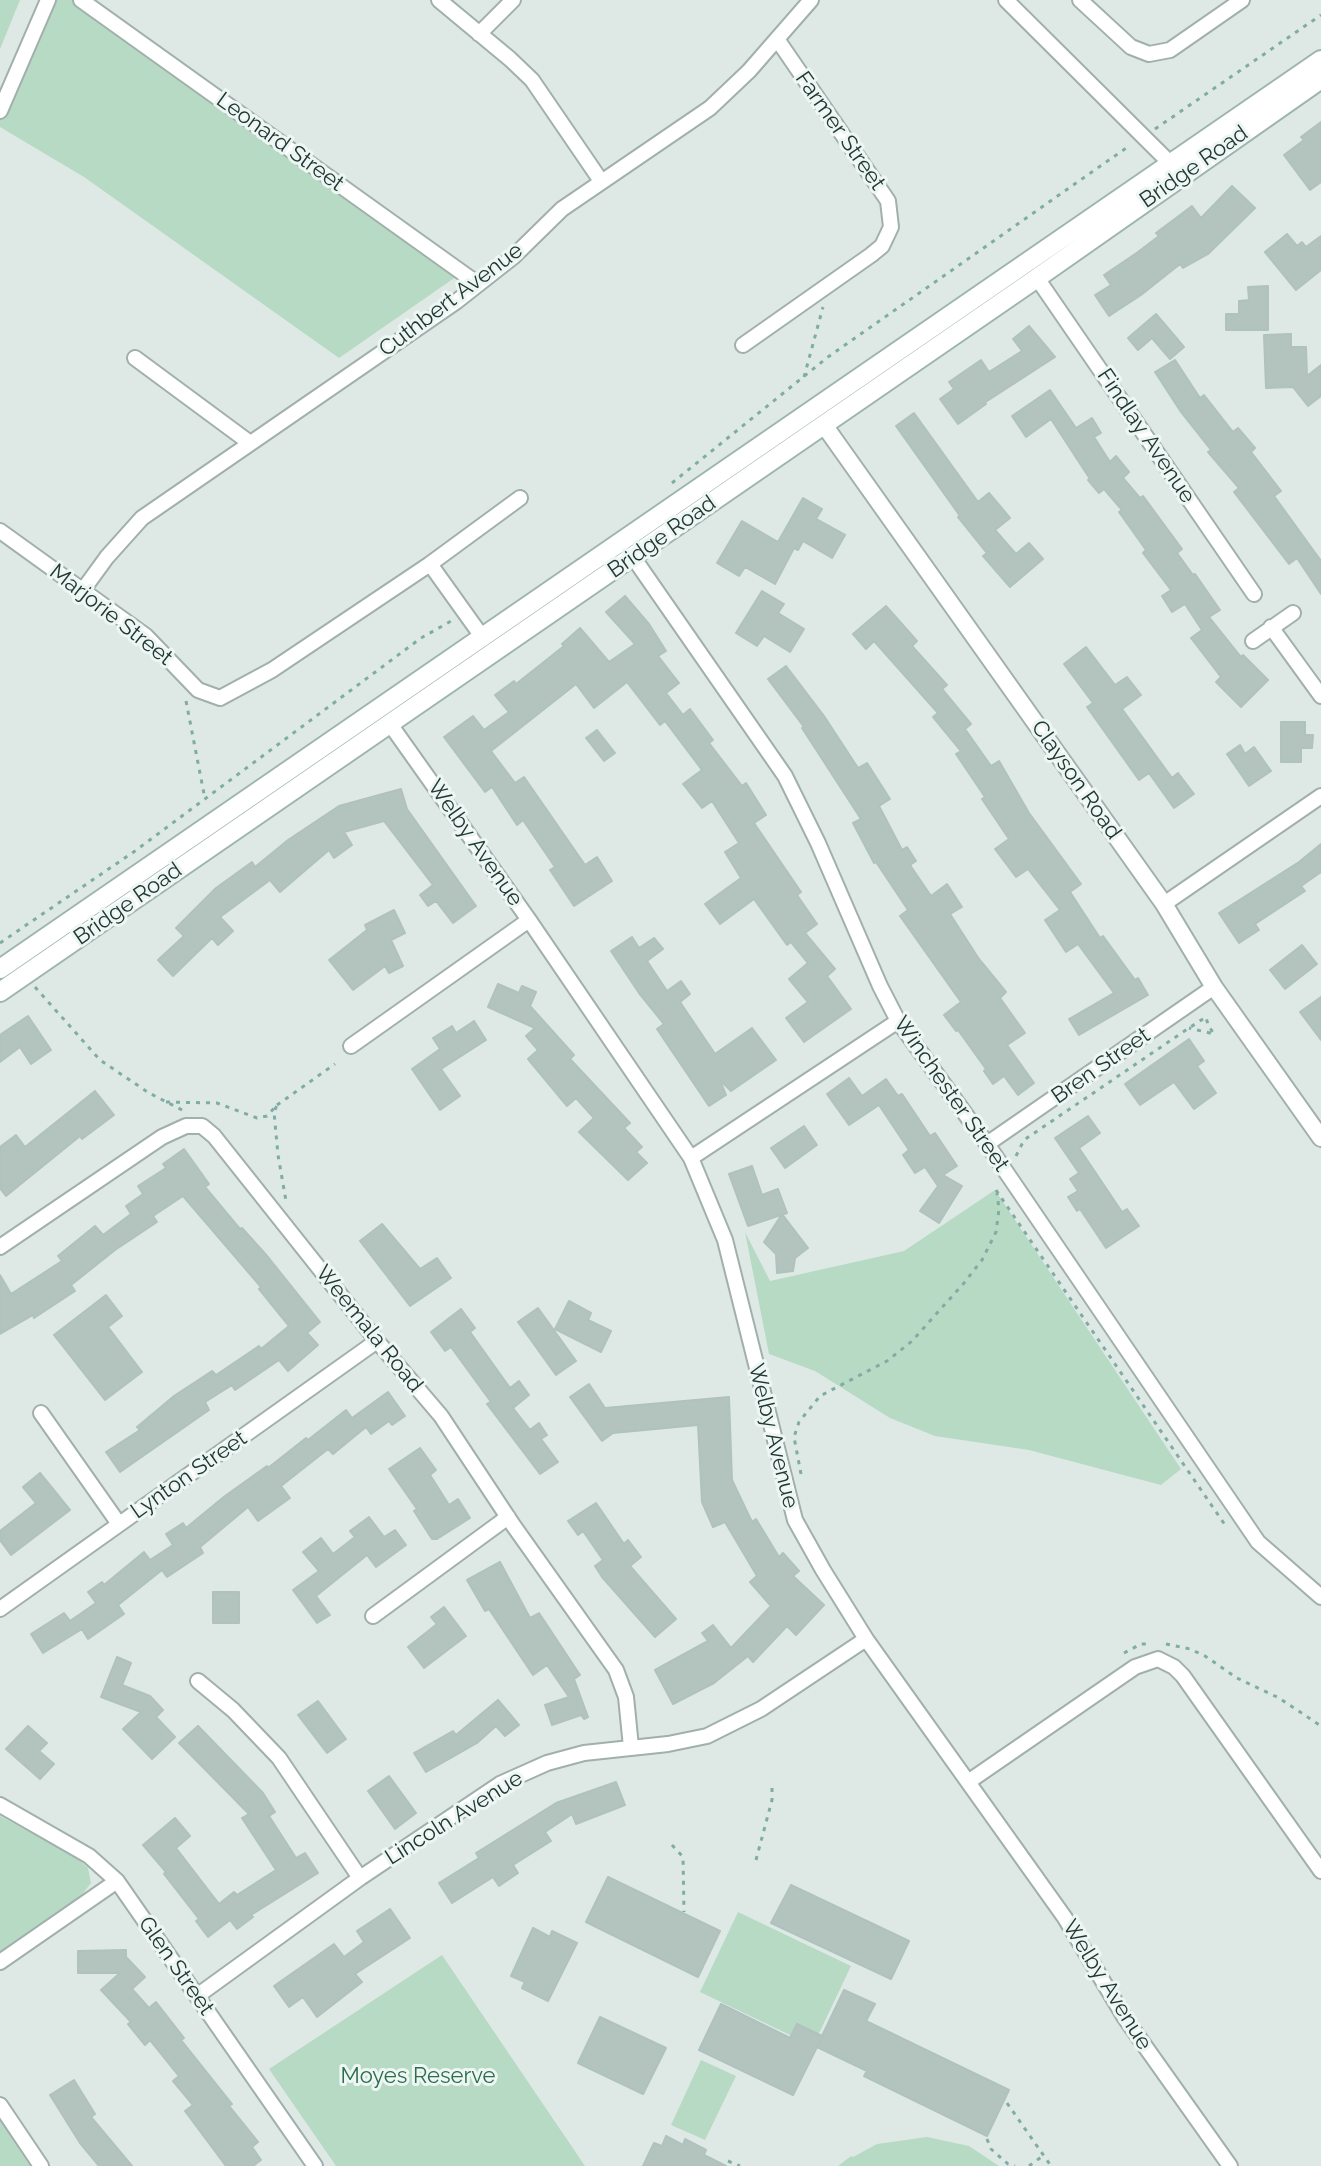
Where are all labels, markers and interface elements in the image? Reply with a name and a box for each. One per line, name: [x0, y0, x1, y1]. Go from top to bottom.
street label: Farmer Street: [789, 67, 891, 195]
street label: Leonard Street: [211, 87, 349, 197]
street label: Bridge Road: [1135, 120, 1253, 214]
street label: Cuthbert Avenue: [374, 237, 528, 363]
street label: Findlay Avenue: [1091, 364, 1201, 508]
street label: Bridge Road: [603, 490, 721, 584]
street label: Marjorie Street: [44, 559, 178, 671]
street label: Clayson Road: [1025, 715, 1127, 845]
street label: Welby Avenue: [422, 775, 528, 911]
street label: Bridge Road: [69, 857, 187, 951]
street label: Winchester Street: [888, 1011, 1014, 1177]
street label: Bren Street: [1047, 1022, 1155, 1110]
street label: Weemala Road: [310, 1260, 428, 1398]
street label: Welby Avenue: [742, 1361, 804, 1511]
street label: Lynton Street: [126, 1425, 252, 1525]
street label: Lincoln Avenue: [380, 1765, 528, 1871]
street label: Glen Street: [132, 1912, 220, 2020]
street label: Welby Avenue: [1056, 1915, 1158, 2055]
park label: Moyes Reserve: [341, 2063, 495, 2089]

